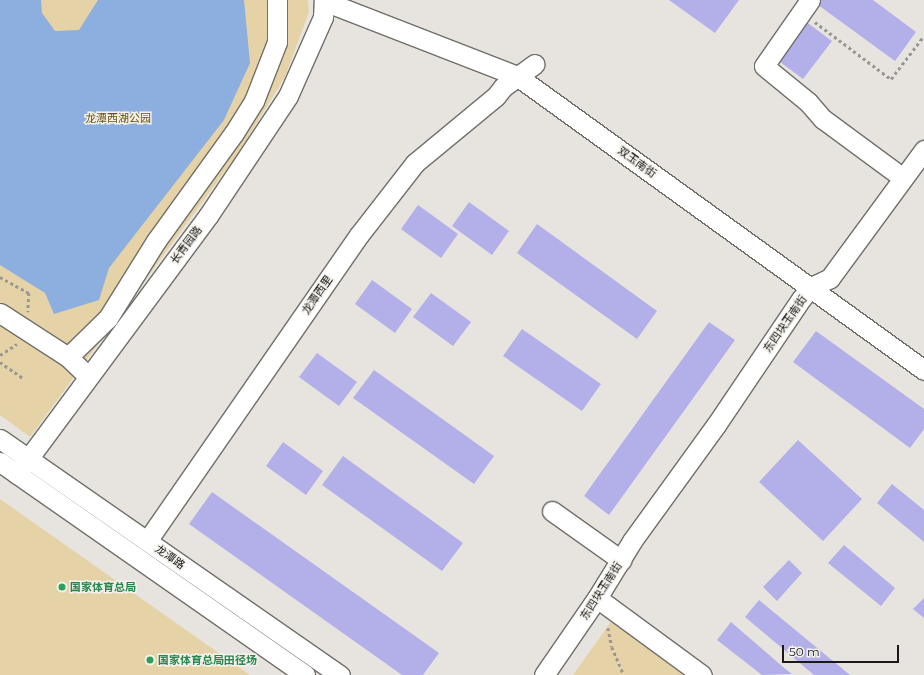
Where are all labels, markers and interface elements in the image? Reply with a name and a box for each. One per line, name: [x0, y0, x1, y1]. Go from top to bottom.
park label: 龙潭西湖公园: [85, 111, 151, 125]
street label: 双玉南街: [615, 144, 659, 180]
street label: 长青园路: [167, 223, 205, 267]
street label: 龙潭西里: [299, 273, 335, 317]
street label: 东四块玉南街: [761, 293, 809, 355]
street label: 龙潭路: [153, 542, 187, 572]
street label: 东四块玉南街: [577, 560, 625, 622]
place label: 国家体育总局: [70, 580, 136, 594]
marker: 国家体育总局: [57, 582, 67, 592]
scale bar: [784, 637, 901, 663]
text: 50 m: [789, 644, 820, 659]
place label: 国家体育总局田径场: [158, 653, 257, 667]
marker: 国家体育总局田径场: [145, 655, 155, 665]

